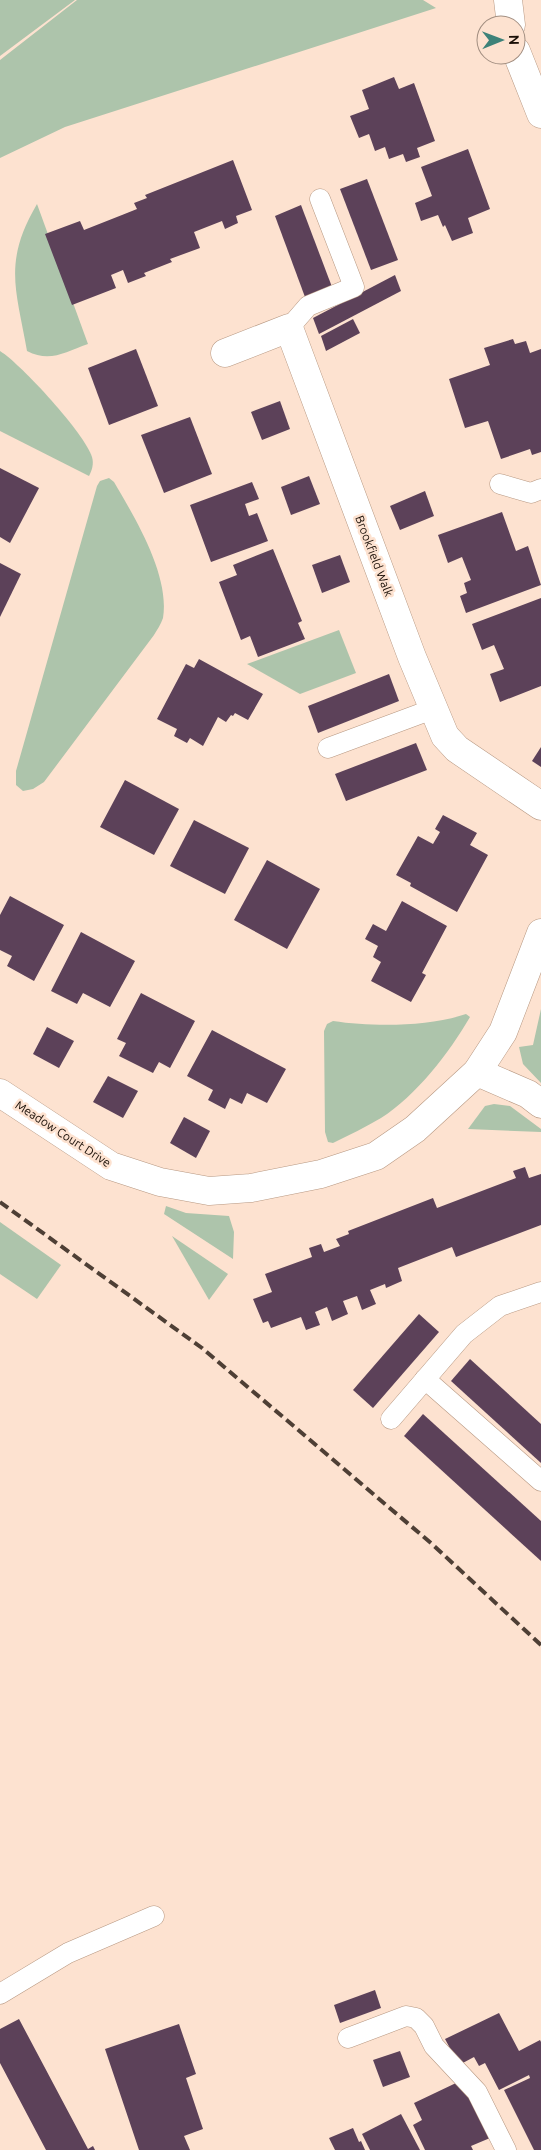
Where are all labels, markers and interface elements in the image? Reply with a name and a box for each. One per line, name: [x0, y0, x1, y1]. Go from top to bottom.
north arrow: [476, 15, 526, 65]
text: N: [506, 34, 522, 45]
street label: Brookfield Walk: [353, 514, 396, 598]
street label: Meadow Court Drive: [13, 1098, 113, 1169]

